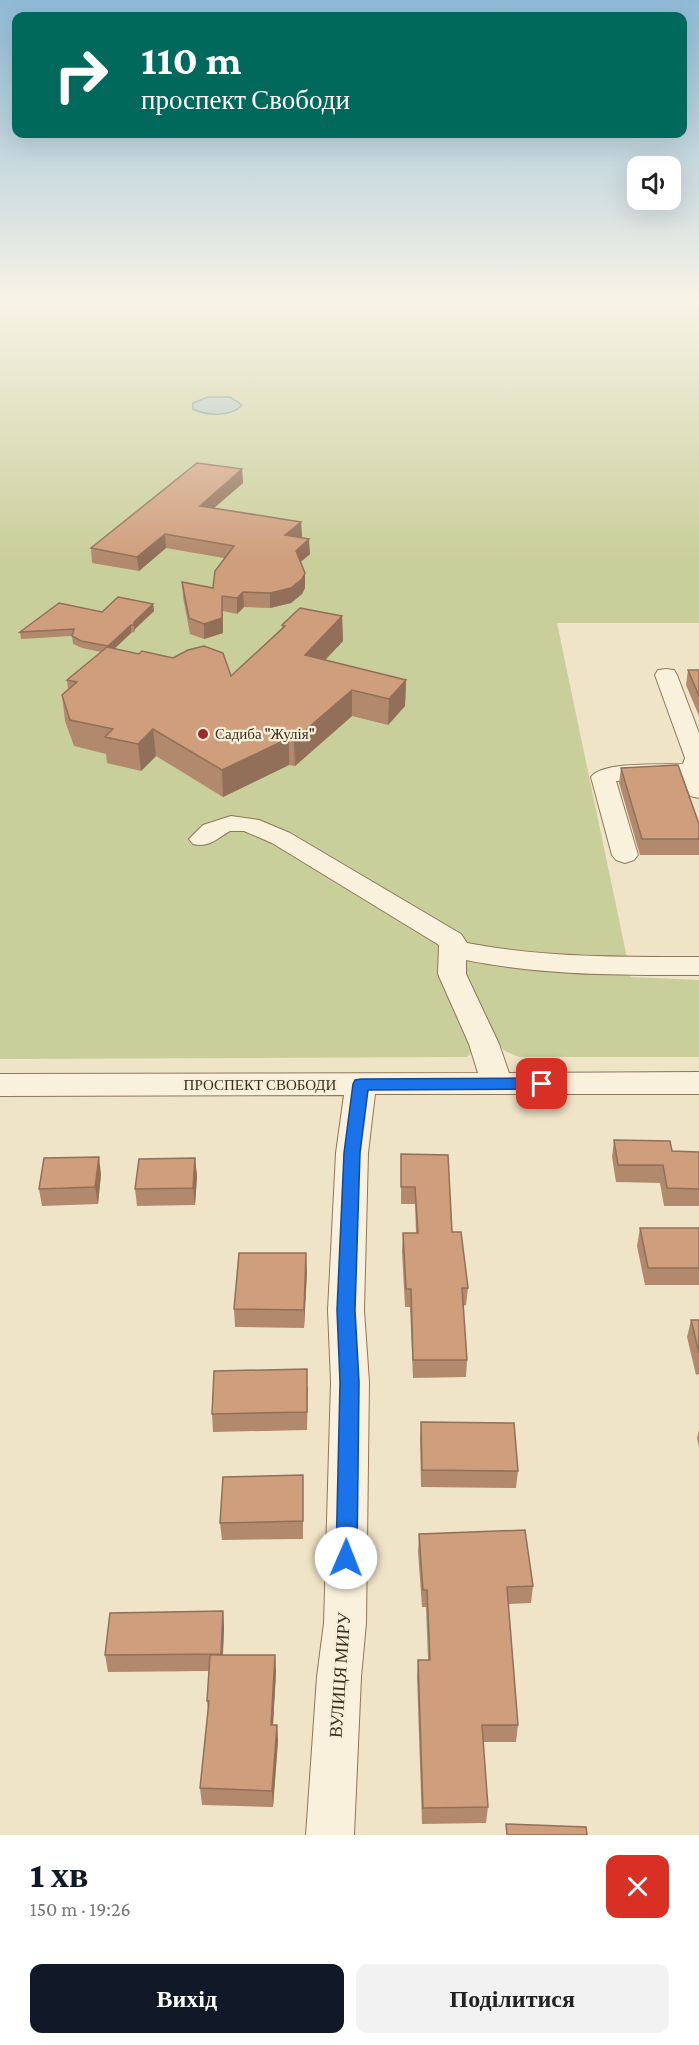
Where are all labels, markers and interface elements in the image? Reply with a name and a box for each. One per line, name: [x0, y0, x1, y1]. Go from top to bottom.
icon: right: [42, 36, 120, 114]
text: 110 m: [141, 36, 242, 83]
text: проспект Свободи: [141, 85, 350, 115]
map controls: [627, 156, 681, 210]
button: sound: [627, 156, 681, 210]
place label: Садиба "Жулія": [215, 726, 315, 742]
marker: Садиба "Жулія": [196, 727, 210, 741]
pin: [516, 1058, 567, 1109]
icon: arrive: [525, 1067, 558, 1100]
street label: ПРОСПЕКТ СВОБОДИ: [184, 1077, 337, 1093]
position arrow: [314, 1526, 378, 1590]
street label: ВУЛИЦЯ МИРУ: [326, 1611, 354, 1739]
text: 1 хв: [30, 1855, 88, 1895]
button: close: [606, 1855, 669, 1918]
text: 150 m · 19:26: [30, 1898, 131, 1920]
button: Вихід: [30, 1964, 344, 2033]
button: Поділитися: [356, 1964, 669, 2033]

